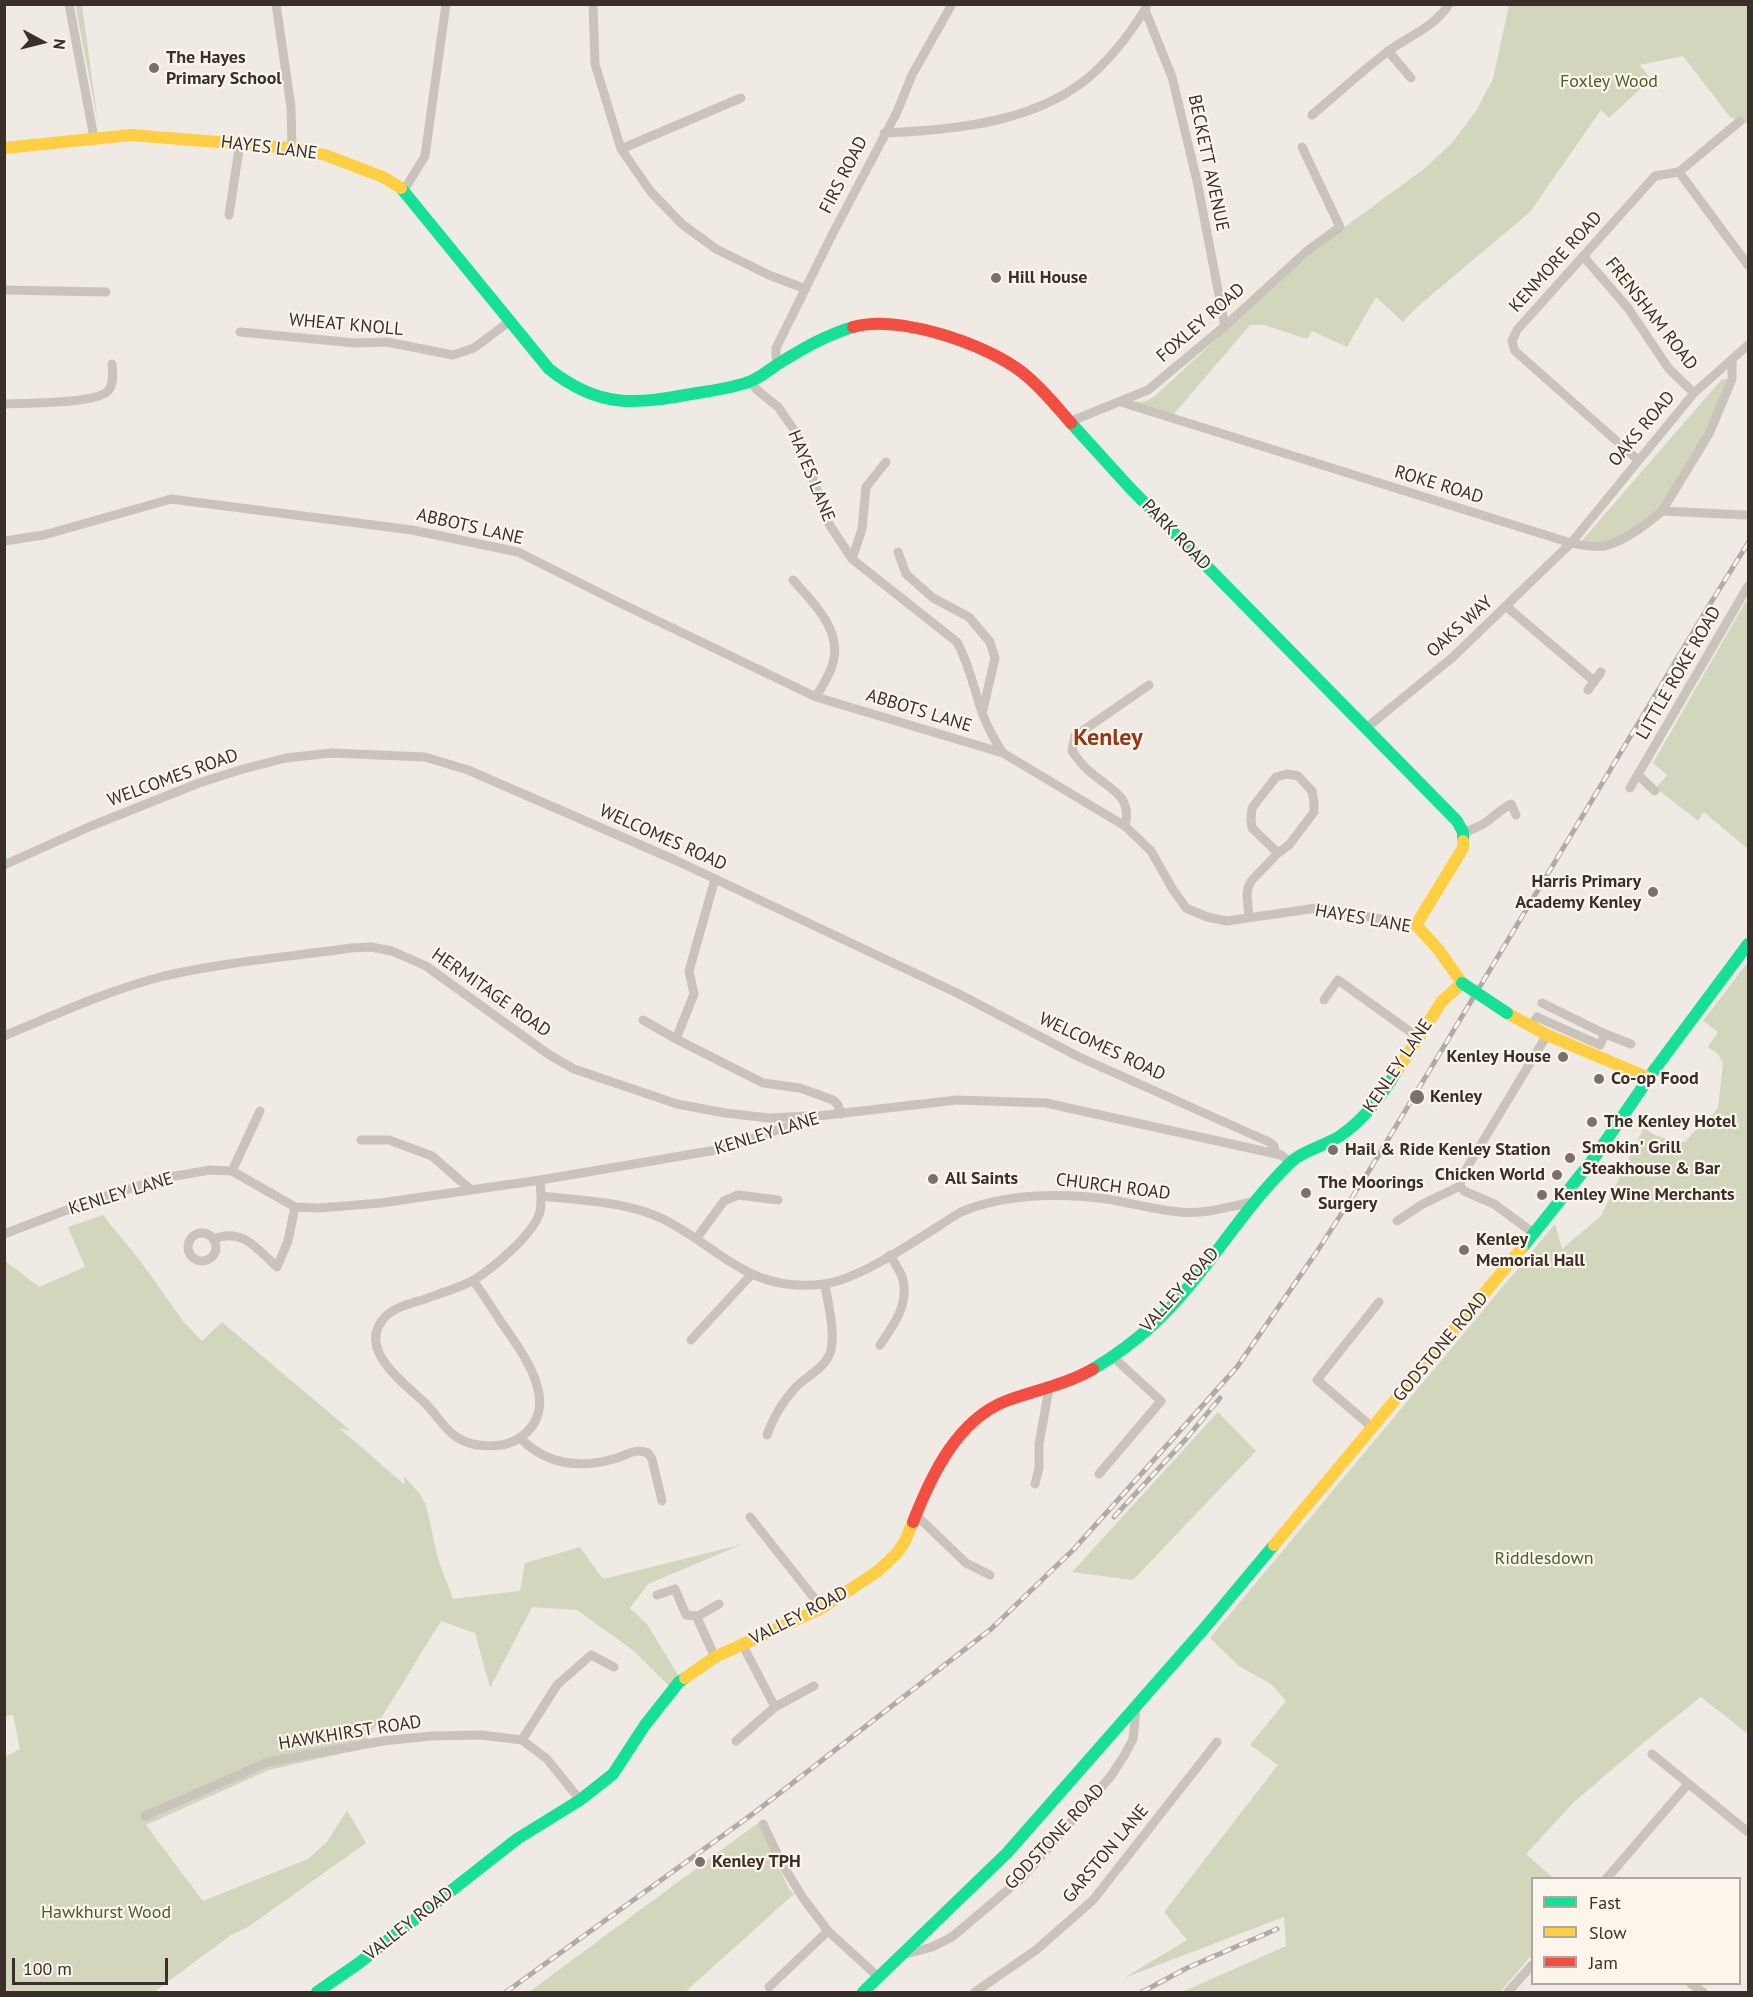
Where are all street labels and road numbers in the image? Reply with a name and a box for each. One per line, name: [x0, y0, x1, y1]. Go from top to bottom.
street label: BECKETT AVENUE: [1183, 93, 1233, 233]
street label: HAYES LANE: [219, 131, 319, 165]
street label: FIRS ROAD: [815, 133, 873, 217]
street label: KENMORE ROAD: [1505, 207, 1607, 317]
street label: FRENSHAM ROAD: [1600, 253, 1702, 375]
street label: FOXLEY ROAD: [1153, 279, 1249, 367]
street label: WHEAT KNOLL: [288, 309, 404, 341]
street label: OAKS ROAD: [1604, 387, 1680, 471]
street label: HAYES LANE: [783, 427, 839, 525]
street label: ROKE ROAD: [1392, 461, 1486, 509]
street label: PARK ROAD: [1137, 495, 1215, 575]
street label: ABBOTS LANE: [414, 504, 526, 550]
street label: OAKS WAY: [1422, 592, 1498, 662]
street label: LITTLE ROKE ROAD: [1632, 602, 1726, 744]
street label: ABBOTS LANE: [864, 685, 974, 737]
street label: WELCOMES ROAD: [105, 744, 241, 812]
street label: WELCOMES ROAD: [596, 800, 730, 876]
street label: HAYES LANE: [1313, 900, 1413, 938]
street label: HERMITAGE ROAD: [427, 944, 555, 1042]
street label: WELCOMES ROAD: [1035, 1008, 1169, 1086]
street label: KENLEY LANE: [1359, 1015, 1437, 1117]
street label: KENLEY LANE: [712, 1108, 822, 1160]
street label: KENLEY LANE: [66, 1168, 176, 1220]
street label: CHURCH ROAD: [1054, 1169, 1172, 1205]
street label: VALLEY ROAD: [1136, 1243, 1224, 1337]
street label: GODSTONE ROAD: [1389, 1288, 1493, 1406]
street label: VALLEY ROAD: [746, 1582, 852, 1650]
street label: HAWKHIRST ROAD: [277, 1711, 423, 1755]
street label: GODSTONE ROAD: [1000, 1780, 1110, 1894]
street label: GARSTON LANE: [1059, 1800, 1153, 1908]
street label: VALLEY ROAD: [360, 1883, 458, 1965]

